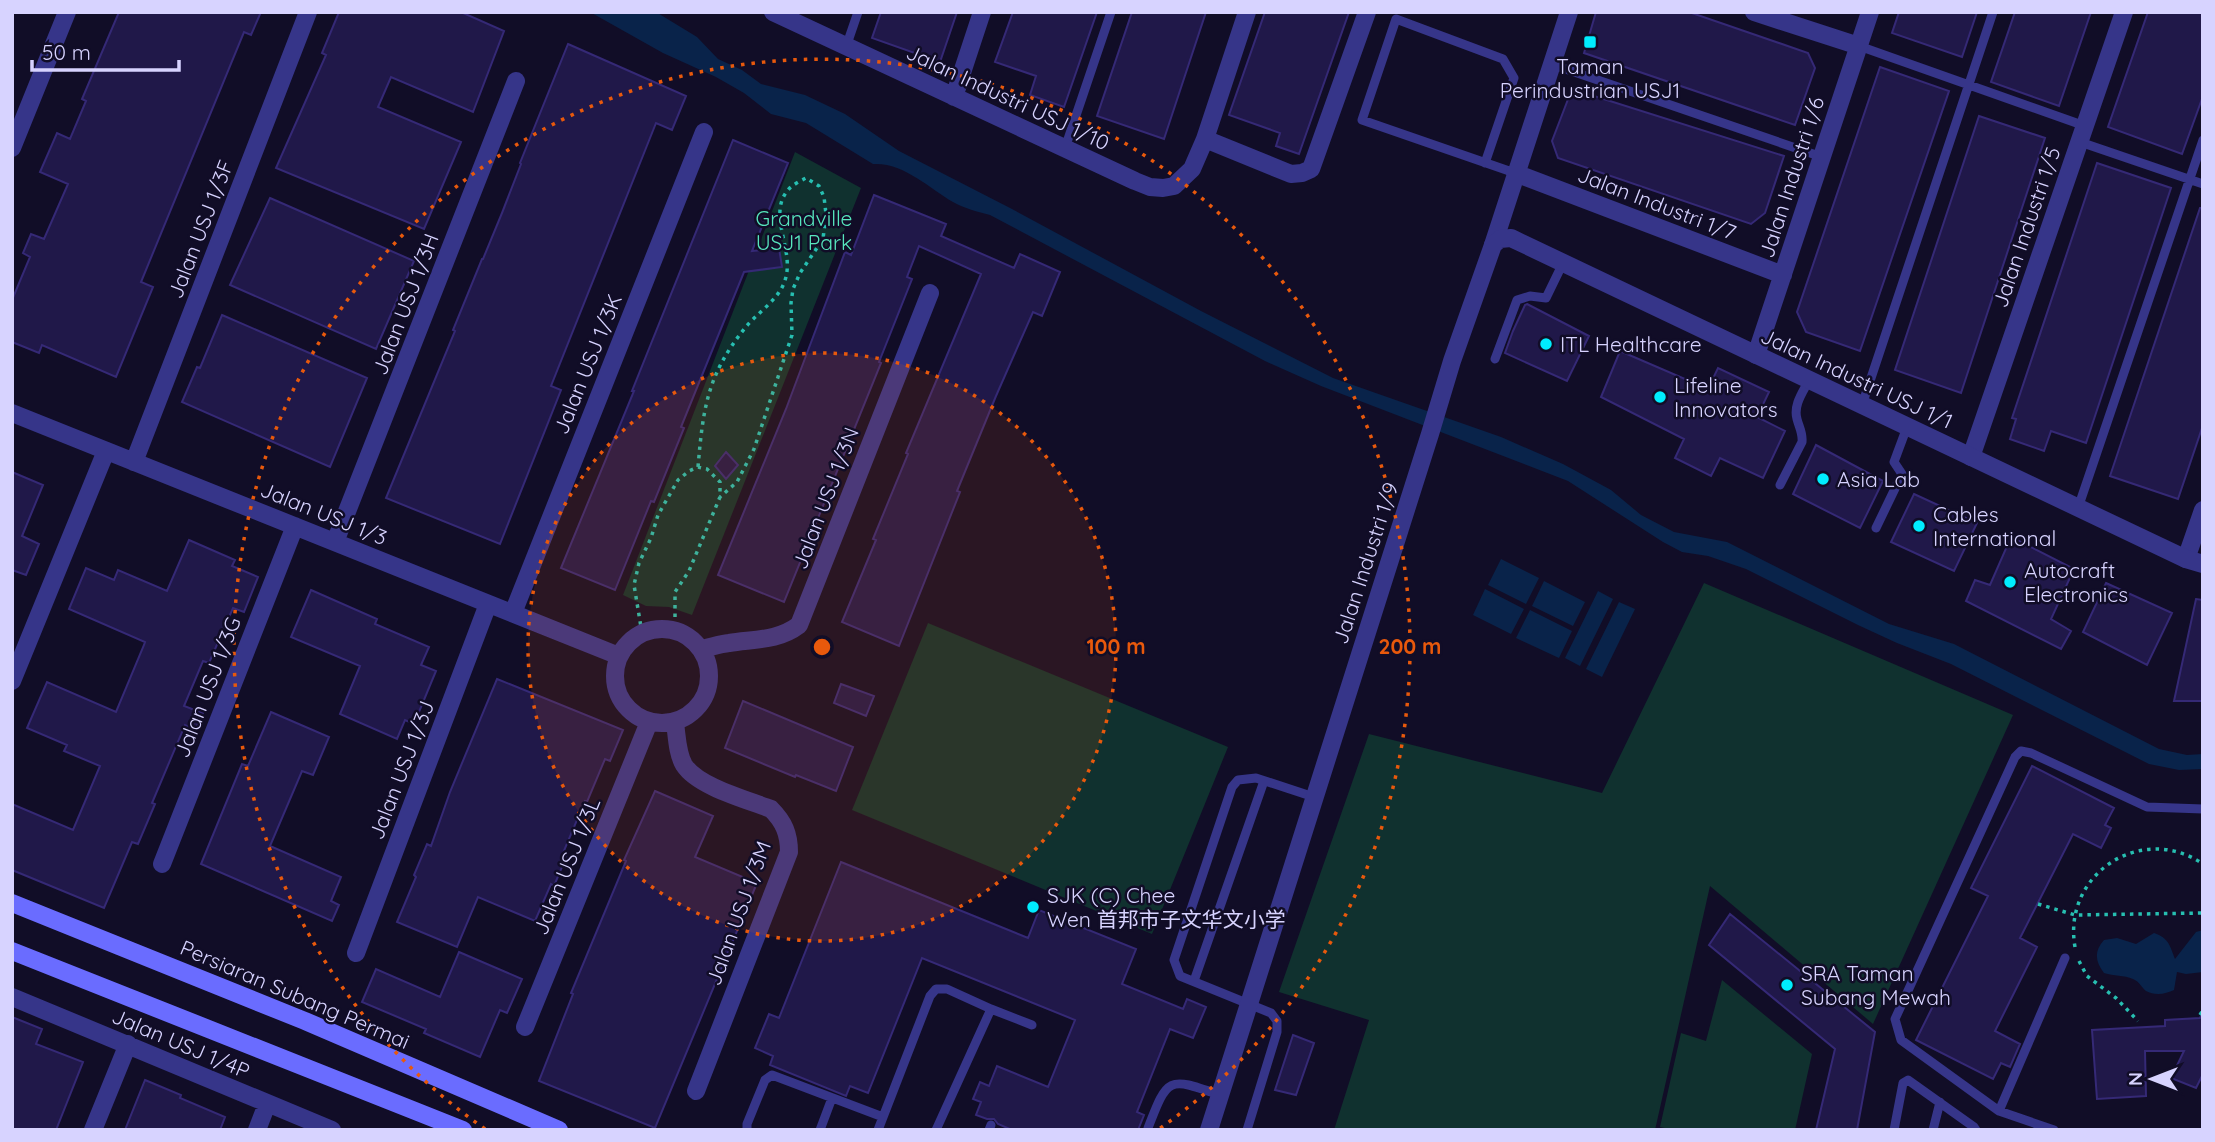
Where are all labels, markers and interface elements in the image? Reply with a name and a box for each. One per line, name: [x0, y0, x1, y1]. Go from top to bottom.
scale bar: [32, 28, 178, 72]
marker: Taman Perindustrian USJ1: [1582, 34, 1598, 50]
street label: Jalan Industri USJ 1/10: [902, 38, 1114, 156]
text: 50 m: [42, 39, 91, 65]
place label: Taman Perindustrian USJ1: [1500, 53, 1680, 103]
street label: Jalan Industri 1/6: [1753, 93, 1829, 261]
street label: Jalan Industri 1/5: [1986, 143, 2066, 311]
street label: Jalan USJ 1/3F: [162, 156, 238, 302]
street label: Jalan Industri 1/7: [1574, 161, 1740, 245]
park label: Grandville USJ1 Park: [756, 205, 852, 255]
street label: Jalan USJ 1/3H: [366, 230, 444, 378]
street label: Jalan USJ 1/3K: [547, 290, 627, 438]
street label: Jalan Industri USJ 1/1: [1757, 322, 1957, 434]
place label: ITL Healthcare: [1560, 331, 1702, 357]
marker: ITL Healthcare: [1538, 336, 1554, 352]
place label: Lifeline Innovators: [1674, 372, 1778, 422]
marker: Lifeline Innovators: [1652, 389, 1668, 405]
street label: Jalan USJ 1/3N: [786, 424, 864, 572]
place label: Asia Lab: [1837, 466, 1920, 492]
marker: Asia Lab: [1815, 471, 1831, 487]
street label: Jalan USJ 1/3: [257, 476, 391, 550]
street label: Jalan Industri 1/9: [1327, 479, 1403, 647]
place label: Cables International: [1933, 501, 2056, 551]
marker: Cables International: [1911, 518, 1927, 534]
place label: Autocraft Electronics: [2024, 557, 2128, 607]
marker: Autocraft Electronics: [2002, 574, 2018, 590]
street label: Jalan USJ 1/3G: [168, 613, 246, 761]
text: 100 m: [1086, 633, 1146, 659]
text: 200 m: [1379, 633, 1441, 659]
centre of rings: [810, 635, 834, 659]
street label: Jalan USJ 1/3J: [363, 697, 439, 843]
street label: Jalan USJ 1/3L: [527, 794, 605, 938]
street label: Jalan USJ 1/3M: [700, 837, 776, 989]
place label: SJK (C) Chee Wen 首邦市子文华文小学: [1047, 882, 1286, 932]
marker: SJK (C) Chee Wen 首邦市子文华文小学: [1025, 899, 1041, 915]
street label: Persiaran Subang Permai: [176, 934, 414, 1054]
place label: SRA Taman Subang Mewah: [1801, 960, 1951, 1010]
marker: SRA Taman Subang Mewah: [1779, 977, 1795, 993]
street label: Jalan USJ 1/4P: [108, 1002, 254, 1084]
north arrow: [2117, 1044, 2187, 1114]
text: N: [2123, 1072, 2147, 1086]

